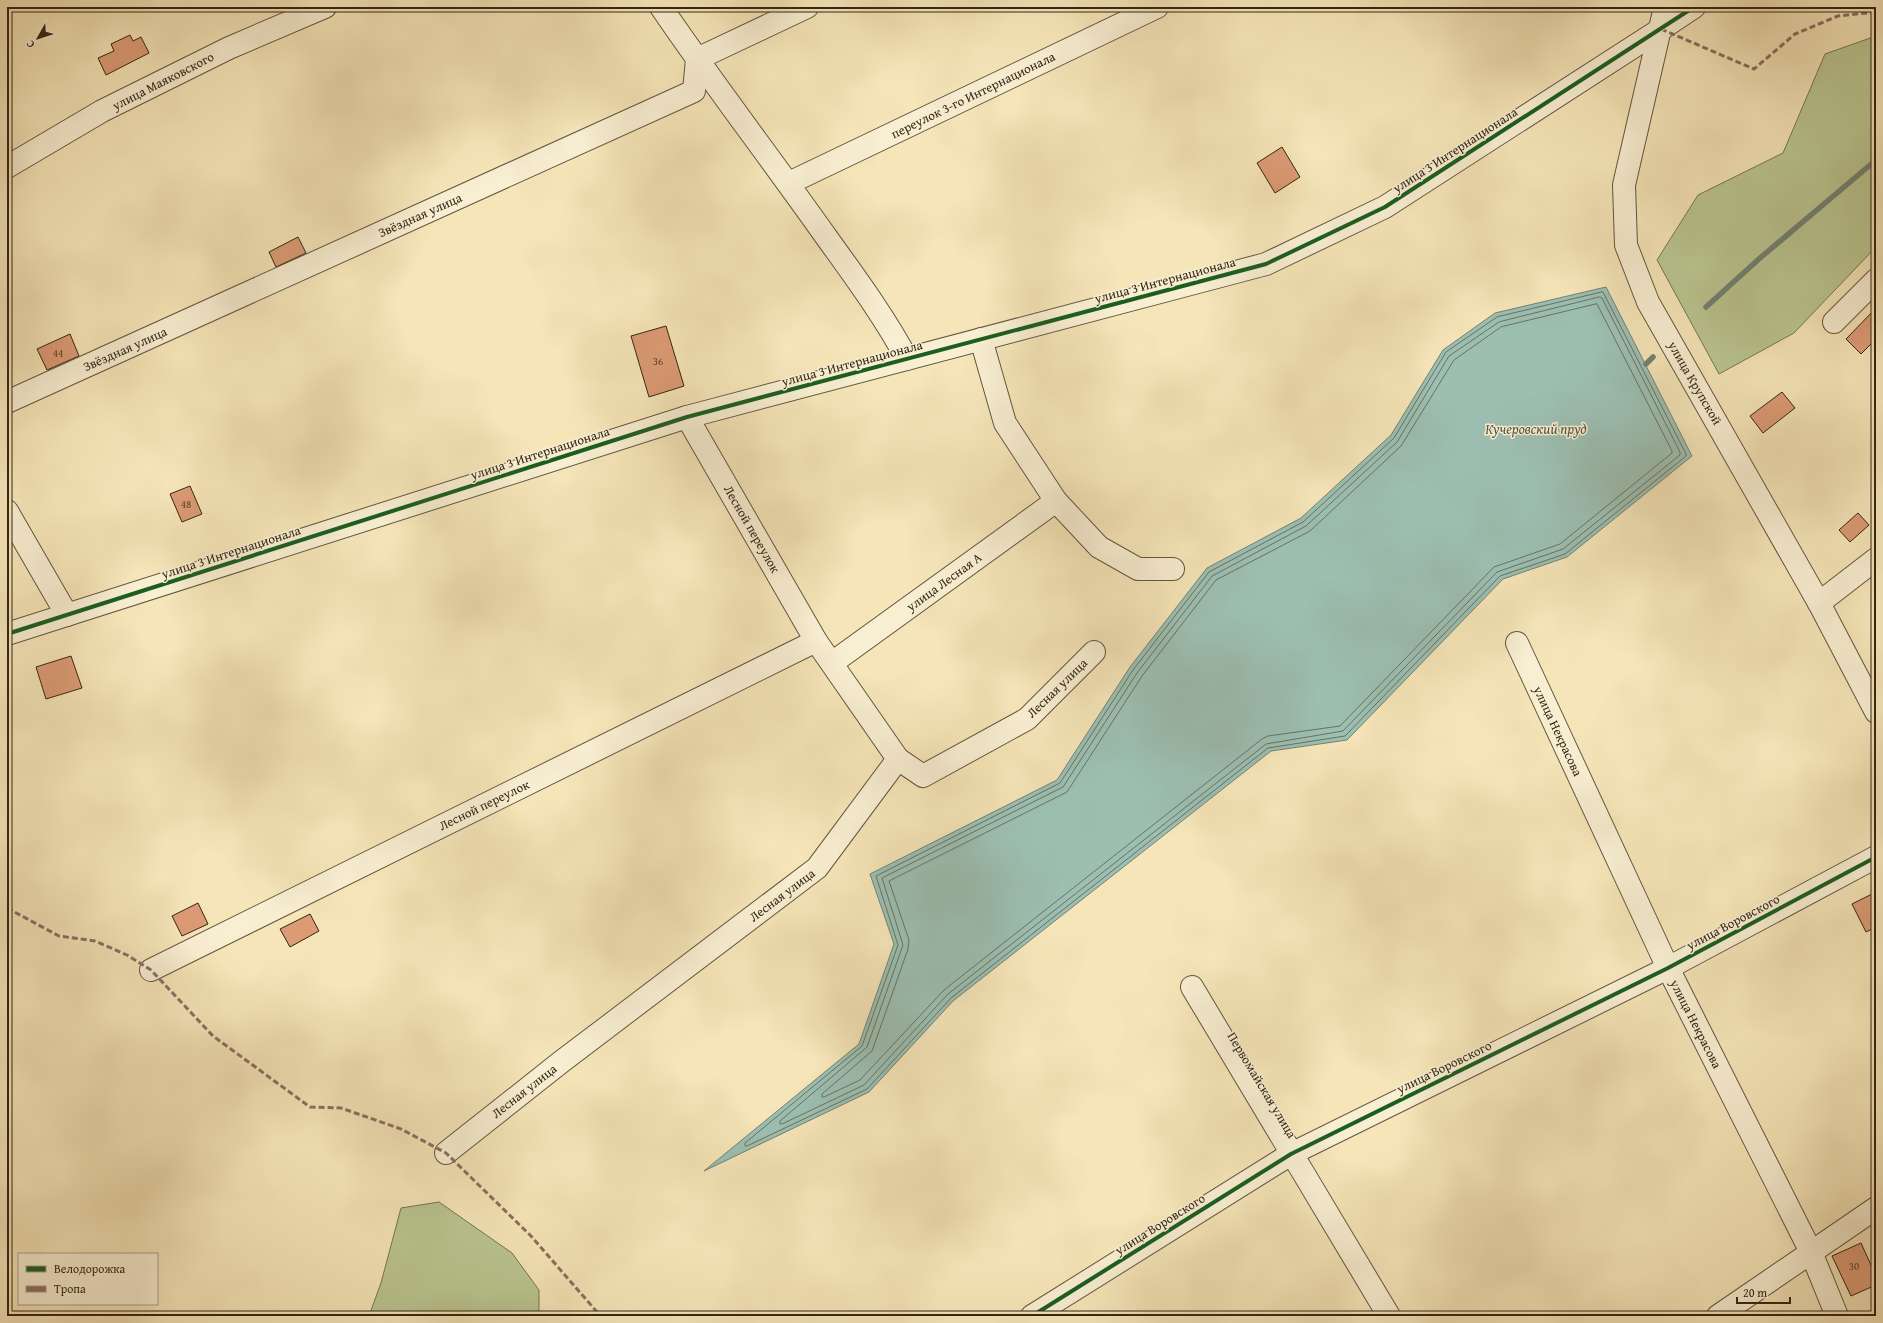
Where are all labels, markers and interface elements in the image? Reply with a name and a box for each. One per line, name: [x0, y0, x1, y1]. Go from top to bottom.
north arrow: [18, 18, 58, 58]
text: С: [22, 37, 38, 52]
street label: улица Маяковского: [108, 47, 218, 115]
street label: переулок 3-го Интернационала: [888, 47, 1059, 143]
street label: улица 3 Интернационала: [1388, 102, 1522, 198]
street label: Звёздная улица: [375, 188, 466, 242]
street label: улица 3 Интернационала: [1091, 252, 1238, 308]
street label: Звёздная улица: [80, 322, 171, 376]
street label: улица 3 Интернационала: [778, 335, 925, 391]
street label: улица Крупской: [1663, 337, 1727, 429]
house number: 44: [53, 345, 63, 361]
house number: 36: [653, 353, 663, 369]
water label: Кучеровский пруд: [1485, 419, 1587, 439]
street label: улица 3 Интернационала: [467, 421, 613, 485]
street label: Лесной переулок: [719, 482, 785, 577]
house number: 48: [181, 496, 191, 512]
street label: улица 3 Интернационала: [158, 520, 304, 584]
street label: улица Лесная А: [902, 548, 986, 616]
street label: Лесная улица: [1022, 653, 1092, 722]
street label: улица Некрасова: [1528, 682, 1588, 780]
street label: Лесной переулок: [435, 775, 533, 835]
street label: Лесная улица: [745, 863, 820, 926]
street label: улица Воровского: [1682, 889, 1783, 955]
street label: улица Некрасова: [1665, 975, 1727, 1073]
street label: Первомайская улица: [1223, 1028, 1302, 1142]
street label: улица Воровского: [1393, 1036, 1495, 1099]
street label: Лесная улица: [487, 1059, 561, 1123]
street label: улица Воровского: [1110, 1188, 1209, 1260]
legend: [18, 1253, 158, 1305]
house number: 30: [1849, 1258, 1859, 1274]
text: Велодорожка: [54, 1260, 125, 1277]
scale bar: [1737, 1279, 1790, 1305]
text: Тропа: [54, 1280, 86, 1297]
text: 20 m: [1743, 1284, 1767, 1301]

